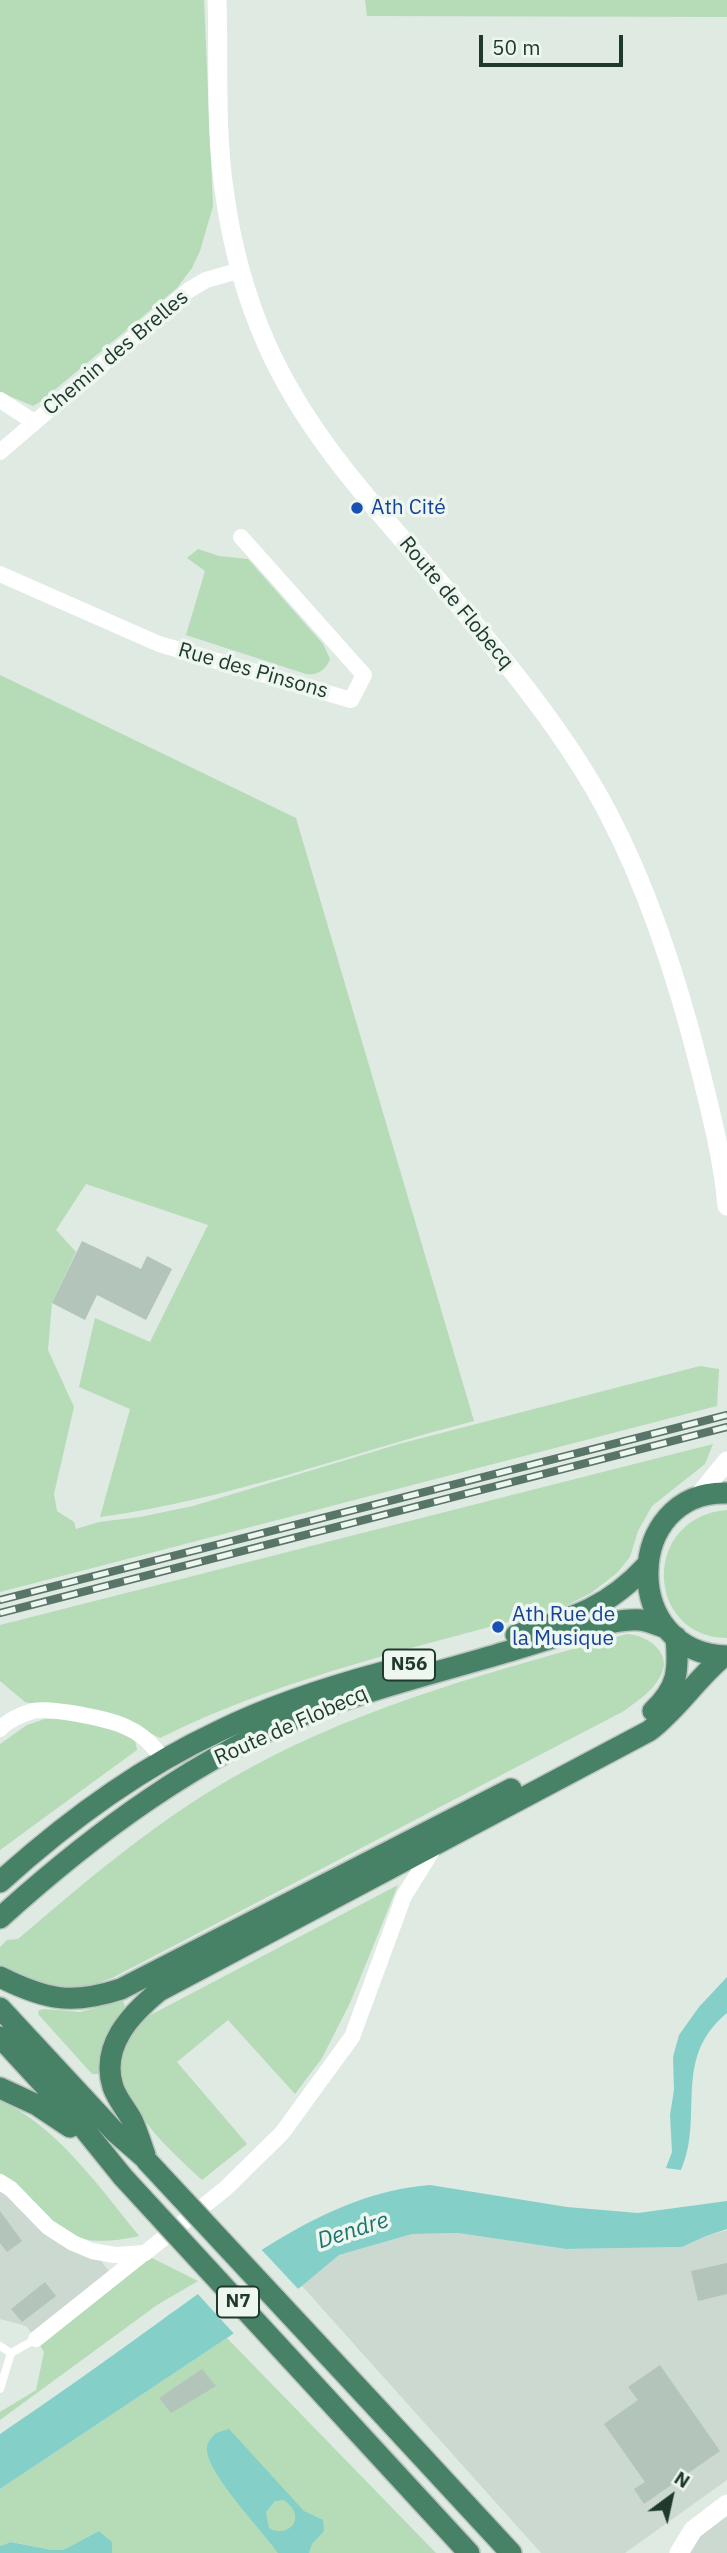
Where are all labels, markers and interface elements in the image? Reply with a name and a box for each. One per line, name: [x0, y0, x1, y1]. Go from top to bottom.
scale bar: [482, 21, 626, 65]
text: 50 m: [492, 33, 541, 61]
street label: Chemin des Brelles: [38, 285, 194, 421]
place label: Ath Cité: [371, 495, 446, 521]
marker: Ath Cité: [349, 500, 365, 516]
street label: Route de Flobecq: [393, 532, 519, 674]
street label: Rue des Pinsons: [175, 638, 331, 704]
place label: Ath Rue de la Musique: [512, 1602, 615, 1652]
marker: Ath Rue de la Musique: [490, 1619, 506, 1635]
road number: N56: [383, 1650, 435, 1680]
street label: Route de Flobecq: [211, 1681, 371, 1771]
water label: Dendre: [314, 2207, 392, 2255]
road number: N7: [217, 2286, 259, 2318]
north arrow: [636, 2462, 706, 2532]
text: N: [670, 2466, 695, 2493]

